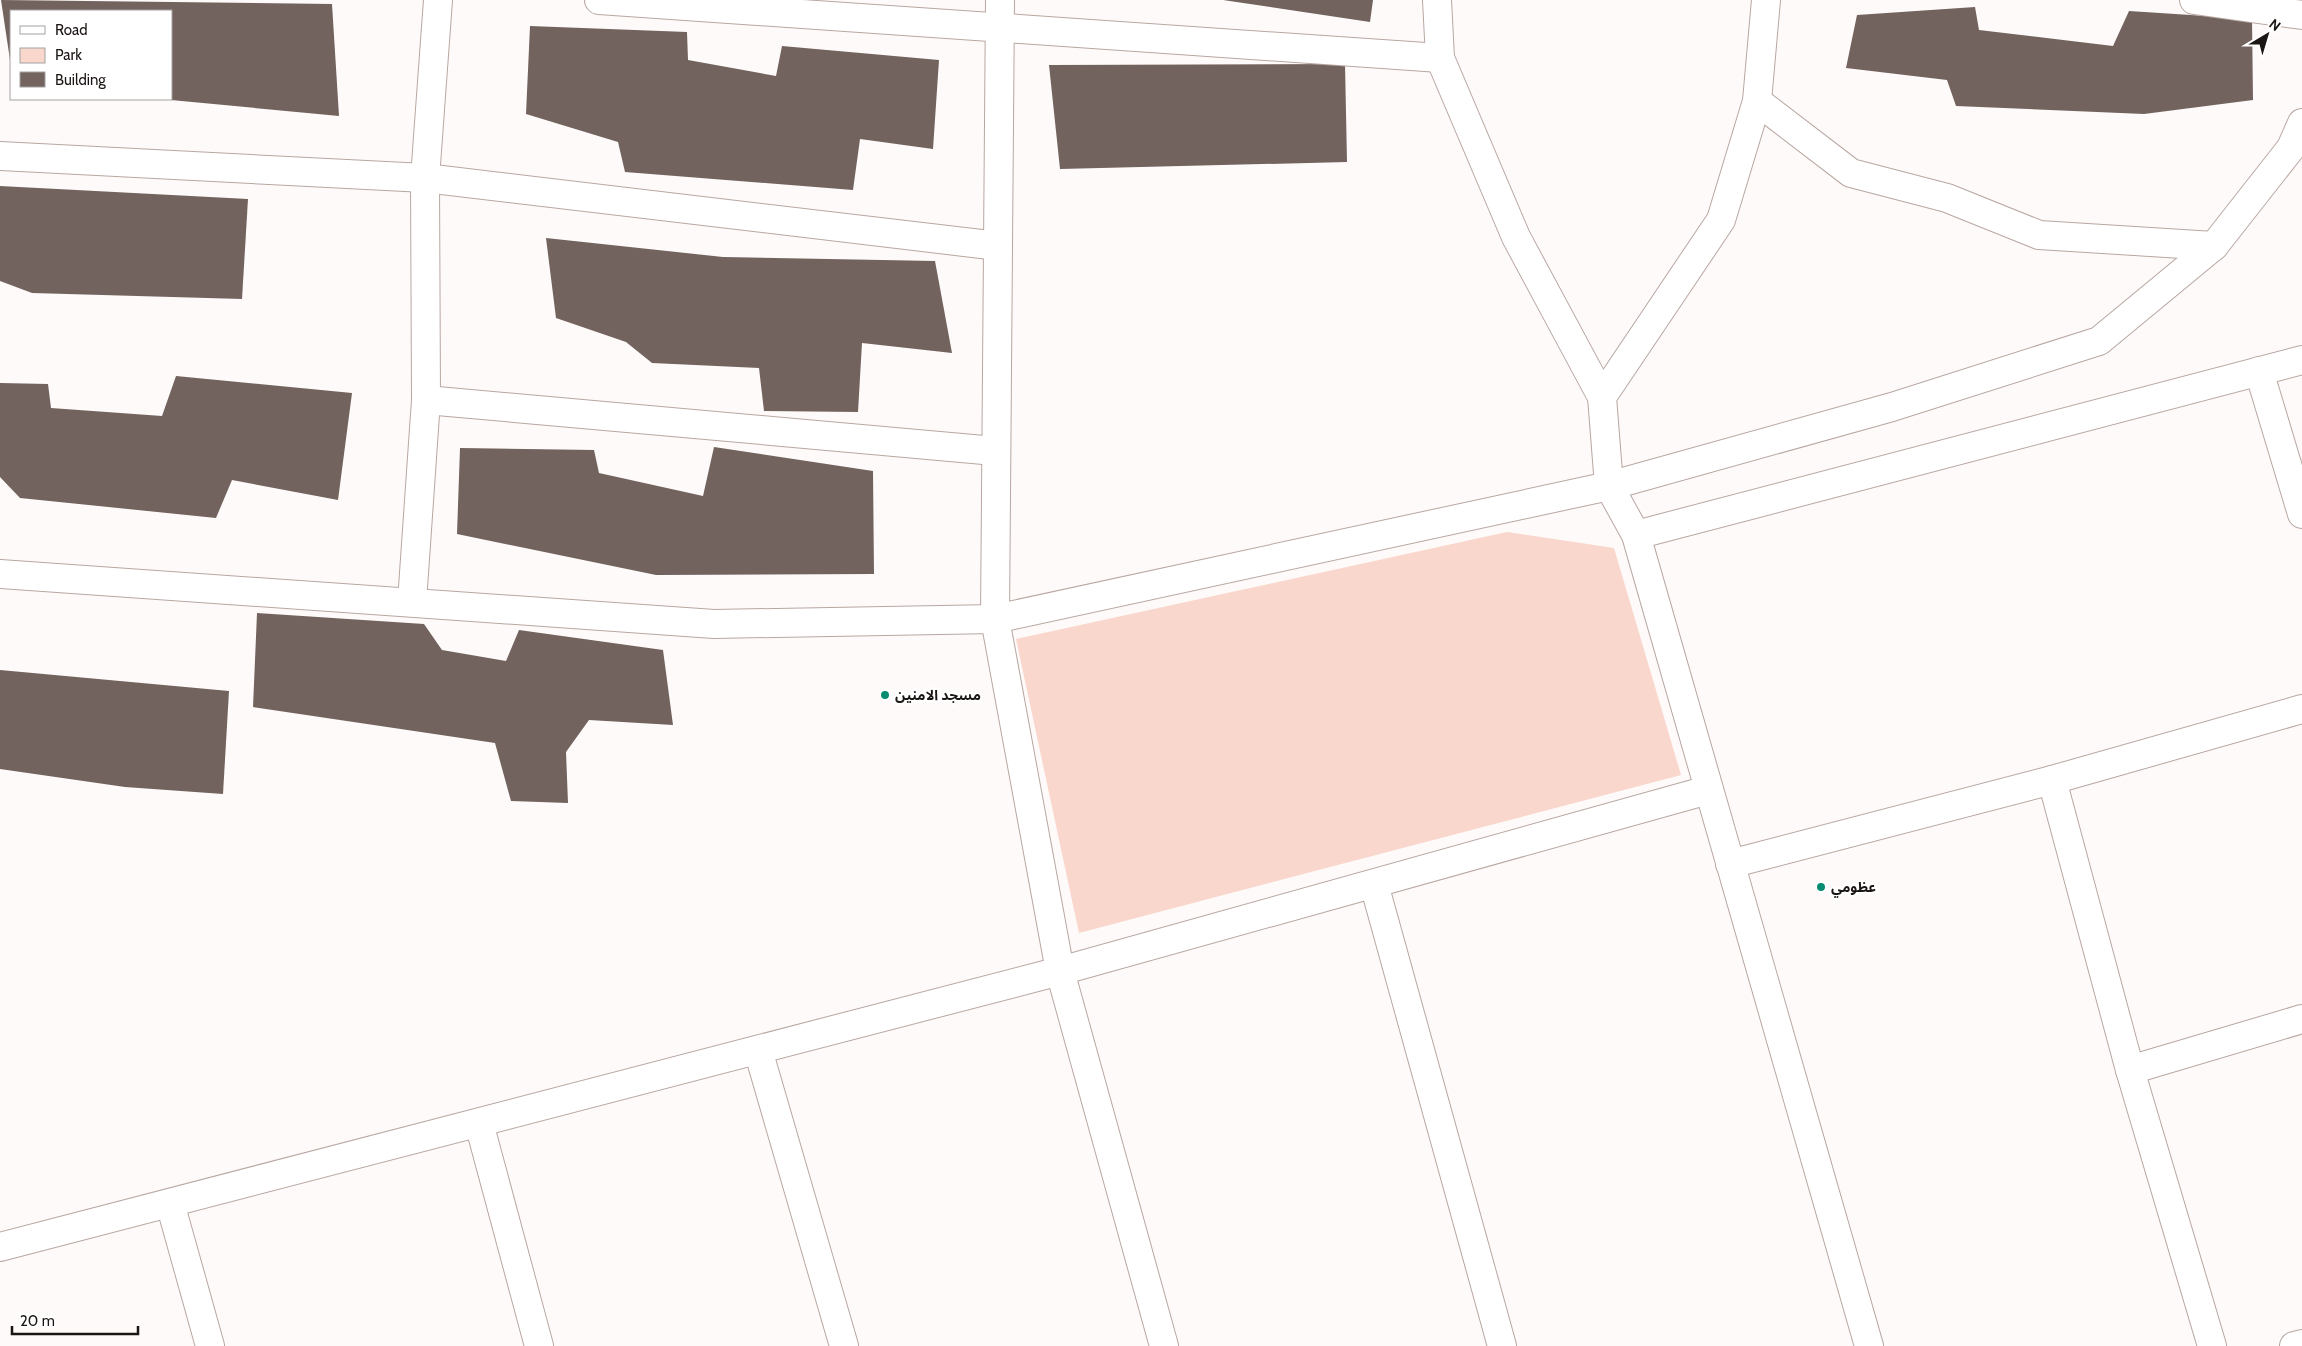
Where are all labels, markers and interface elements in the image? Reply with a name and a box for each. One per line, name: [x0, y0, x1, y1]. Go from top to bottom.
legend: [10, 10, 172, 100]
north arrow: [2242, 10, 2292, 60]
text: N: [2266, 15, 2284, 35]
text: Road: [55, 21, 88, 39]
text: Park: [55, 46, 82, 64]
text: Building: [55, 71, 106, 89]
place label: مسجد الامنين: [895, 686, 981, 704]
marker: مسجد الامنين: [879, 689, 891, 701]
place label: عظومي: [1831, 878, 1876, 898]
marker: عظومي: [1815, 881, 1827, 893]
scale bar: [12, 1304, 139, 1336]
text: 20 m: [20, 1312, 55, 1330]

